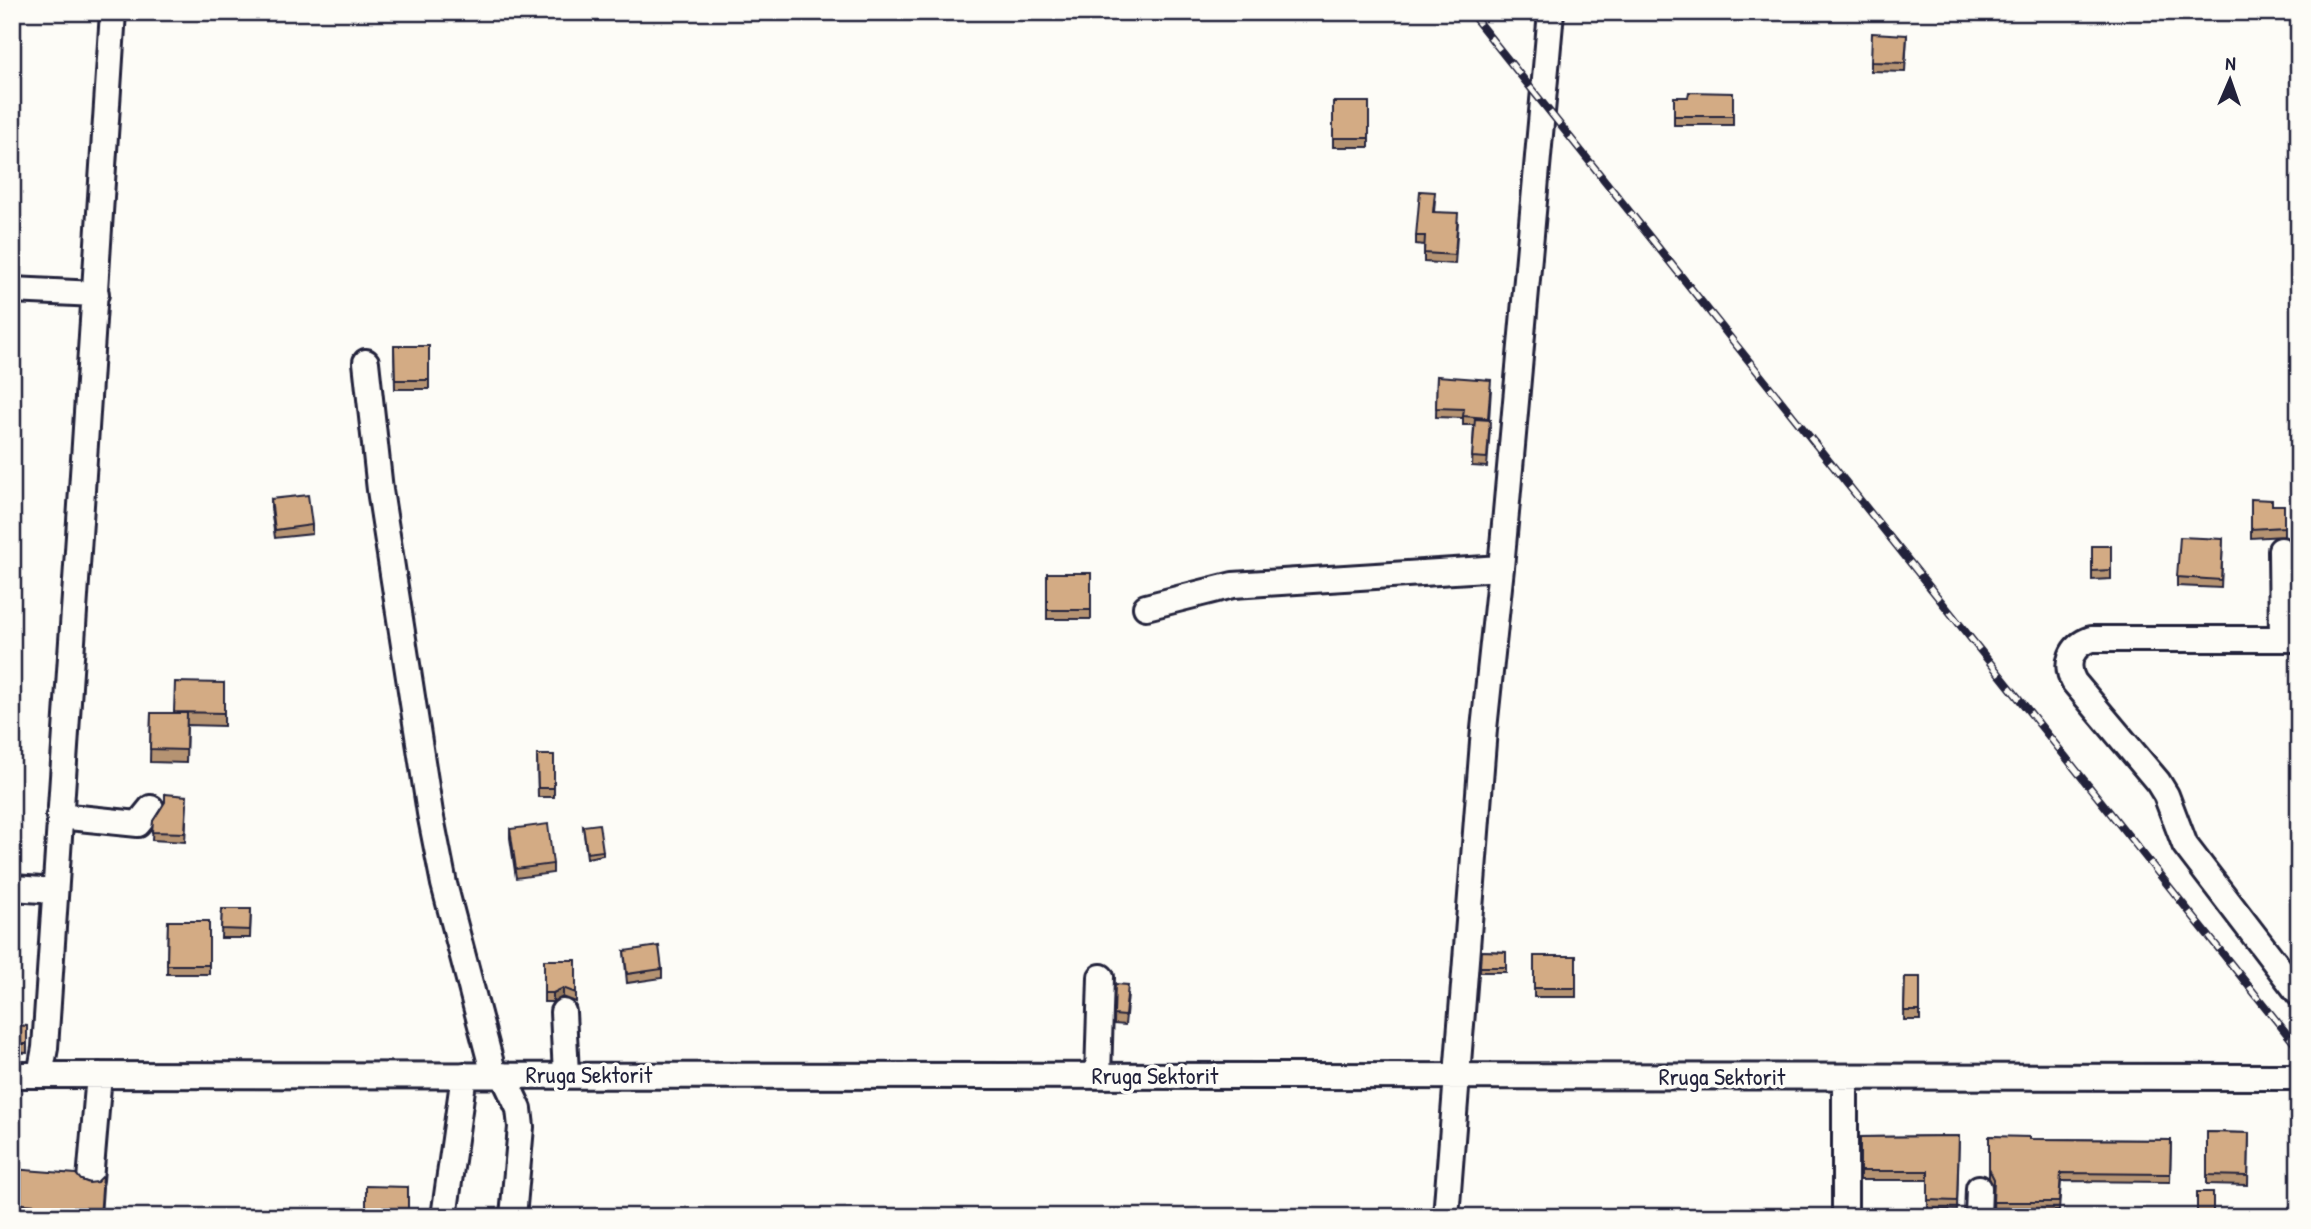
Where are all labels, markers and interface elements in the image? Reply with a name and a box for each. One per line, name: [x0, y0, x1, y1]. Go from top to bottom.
north arrow: [2196, 46, 2266, 116]
text: N: [2225, 50, 2236, 76]
street label: Rruga Sektorit: [526, 1058, 653, 1090]
street label: Rruga Sektorit: [1092, 1059, 1219, 1091]
street label: Rruga Sektorit: [1659, 1060, 1786, 1092]

